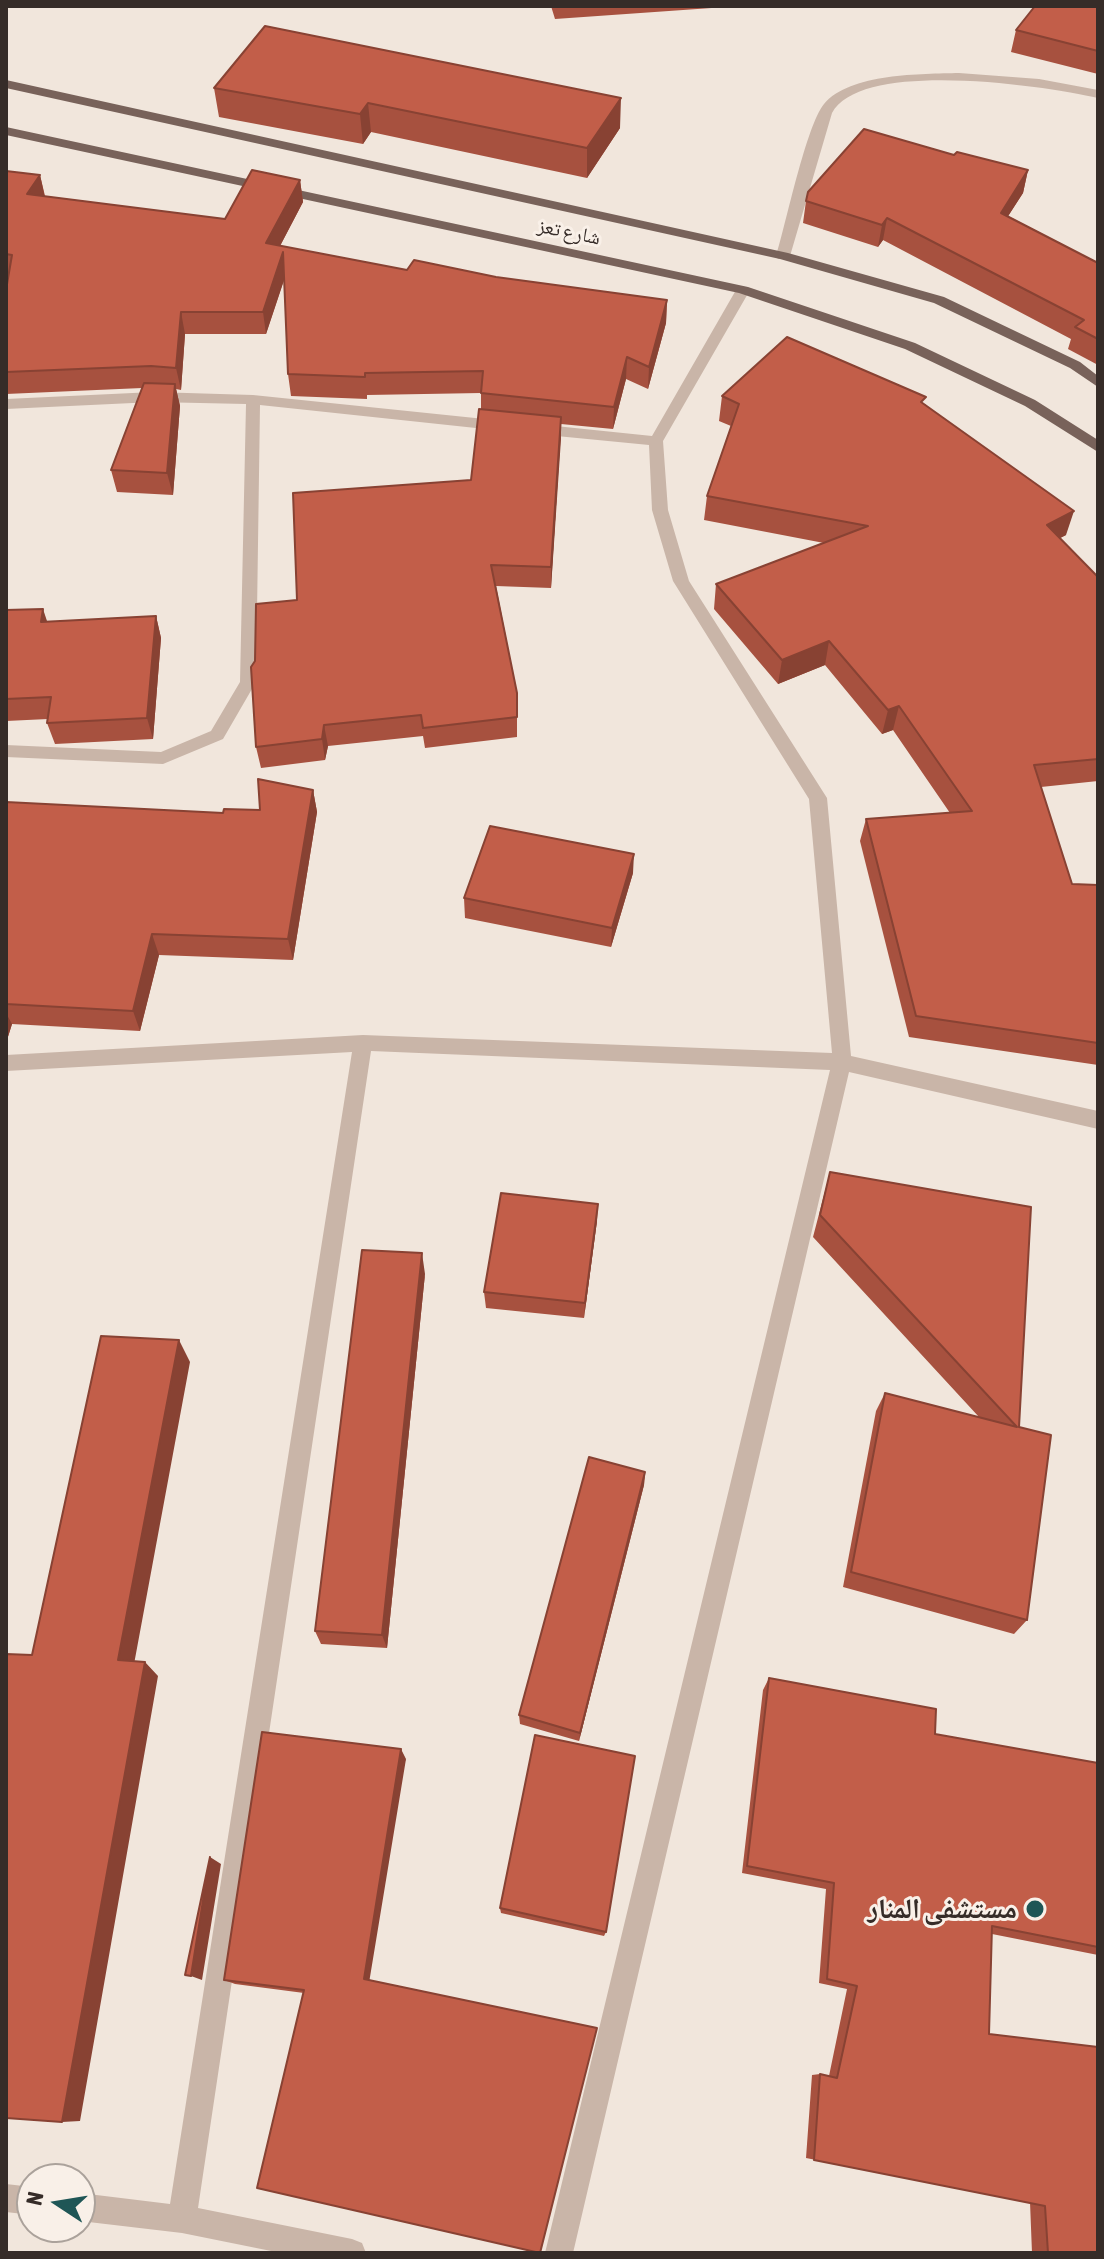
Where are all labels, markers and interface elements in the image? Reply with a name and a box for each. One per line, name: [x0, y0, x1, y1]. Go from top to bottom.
street label: شارع تعز: [535, 214, 603, 250]
place label: مستشفى المنار: [868, 1892, 1017, 1926]
marker: مستشفى المنار: [1024, 1898, 1046, 1920]
north arrow: [16, 2163, 96, 2243]
text: N: [20, 2189, 49, 2207]

